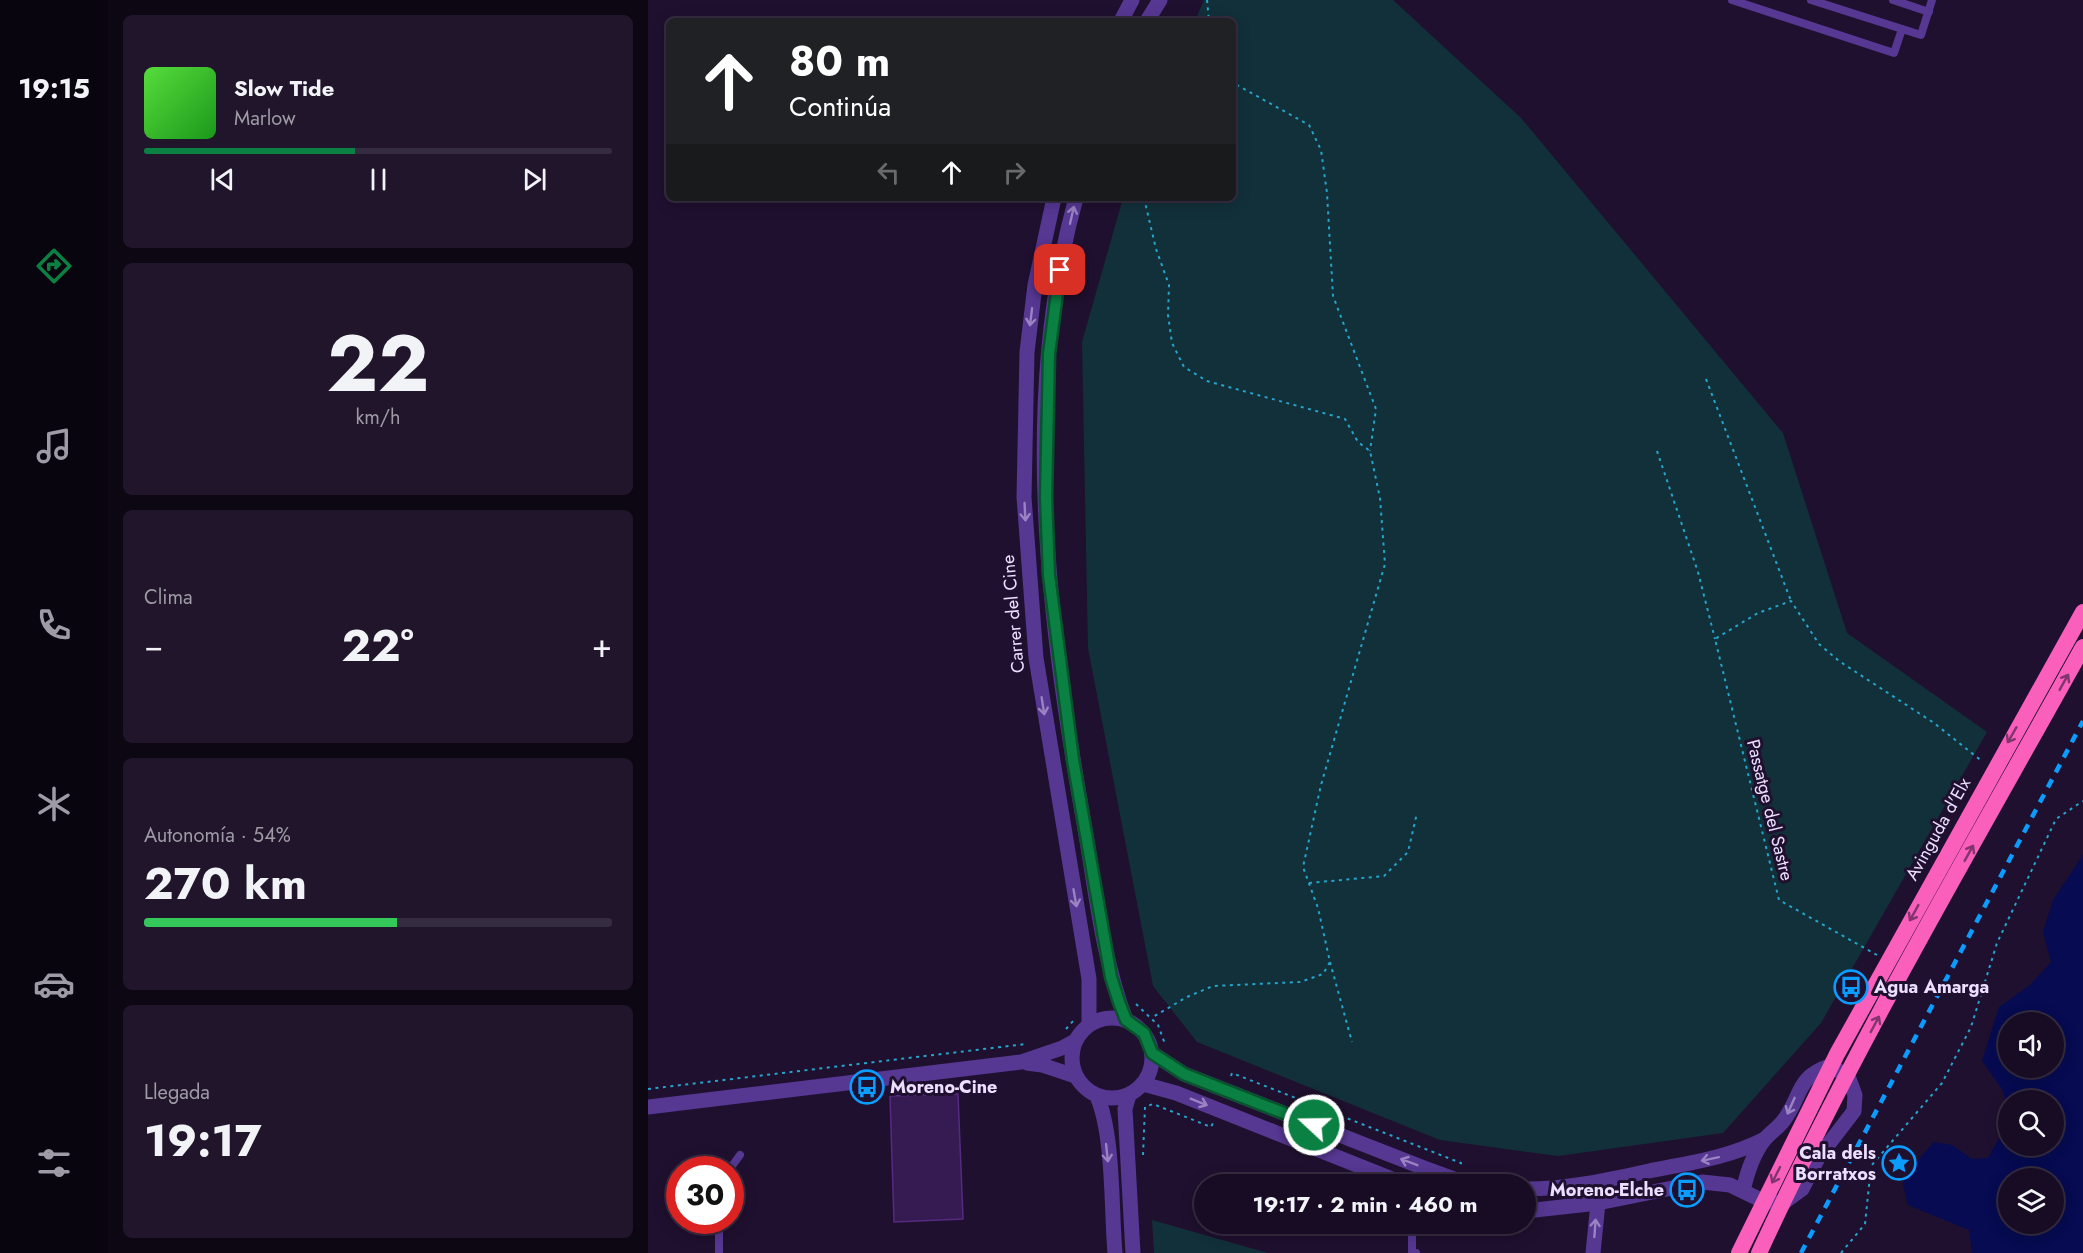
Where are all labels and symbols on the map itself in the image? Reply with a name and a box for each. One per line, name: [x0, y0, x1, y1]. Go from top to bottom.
one-way arrow: [1066, 206, 1078, 225]
pin: [1034, 244, 1085, 295]
one-way arrow: [1026, 307, 1037, 327]
one-way arrow: [1020, 502, 1031, 522]
street label: Carrer del Cine: [995, 554, 1031, 674]
one-way arrow: [2058, 674, 2070, 691]
one-way arrow: [1038, 696, 1049, 715]
one-way arrow: [2006, 726, 2018, 743]
street label: Passatge del Sastre: [1740, 737, 1800, 883]
street label: Avinguda d'Elx: [1899, 772, 1977, 885]
one-way arrow: [1963, 845, 1975, 862]
one-way arrow: [1070, 888, 1081, 908]
one-way arrow: [1908, 903, 1919, 921]
bus stop icon: Agua Amarga: [1833, 969, 1869, 1005]
place label: Agua Amarga: [1873, 974, 1989, 1000]
one-way arrow: [1870, 1015, 1882, 1033]
bus stop icon: Moreno-Cine: [849, 1069, 885, 1105]
place label: Moreno-Cine: [890, 1074, 997, 1100]
position arrow: [1282, 1093, 1346, 1157]
one-way arrow: [1189, 1097, 1207, 1108]
one-way arrow: [1785, 1097, 1797, 1115]
place label: Cala dels Borratxos: [1795, 1140, 1876, 1187]
one-way arrow: [1102, 1142, 1113, 1162]
place icon: Cala dels Borratxos: [1881, 1145, 1917, 1181]
one-way arrow: [1701, 1153, 1720, 1165]
speed limit sign: 30: [666, 1156, 744, 1234]
one-way arrow: [1400, 1156, 1418, 1167]
one-way arrow: [1769, 1166, 1781, 1184]
bus stop icon: Moreno-Elche: [1669, 1172, 1705, 1208]
place label: Moreno-Elche: [1550, 1177, 1664, 1203]
one-way arrow: [1590, 1219, 1601, 1239]

